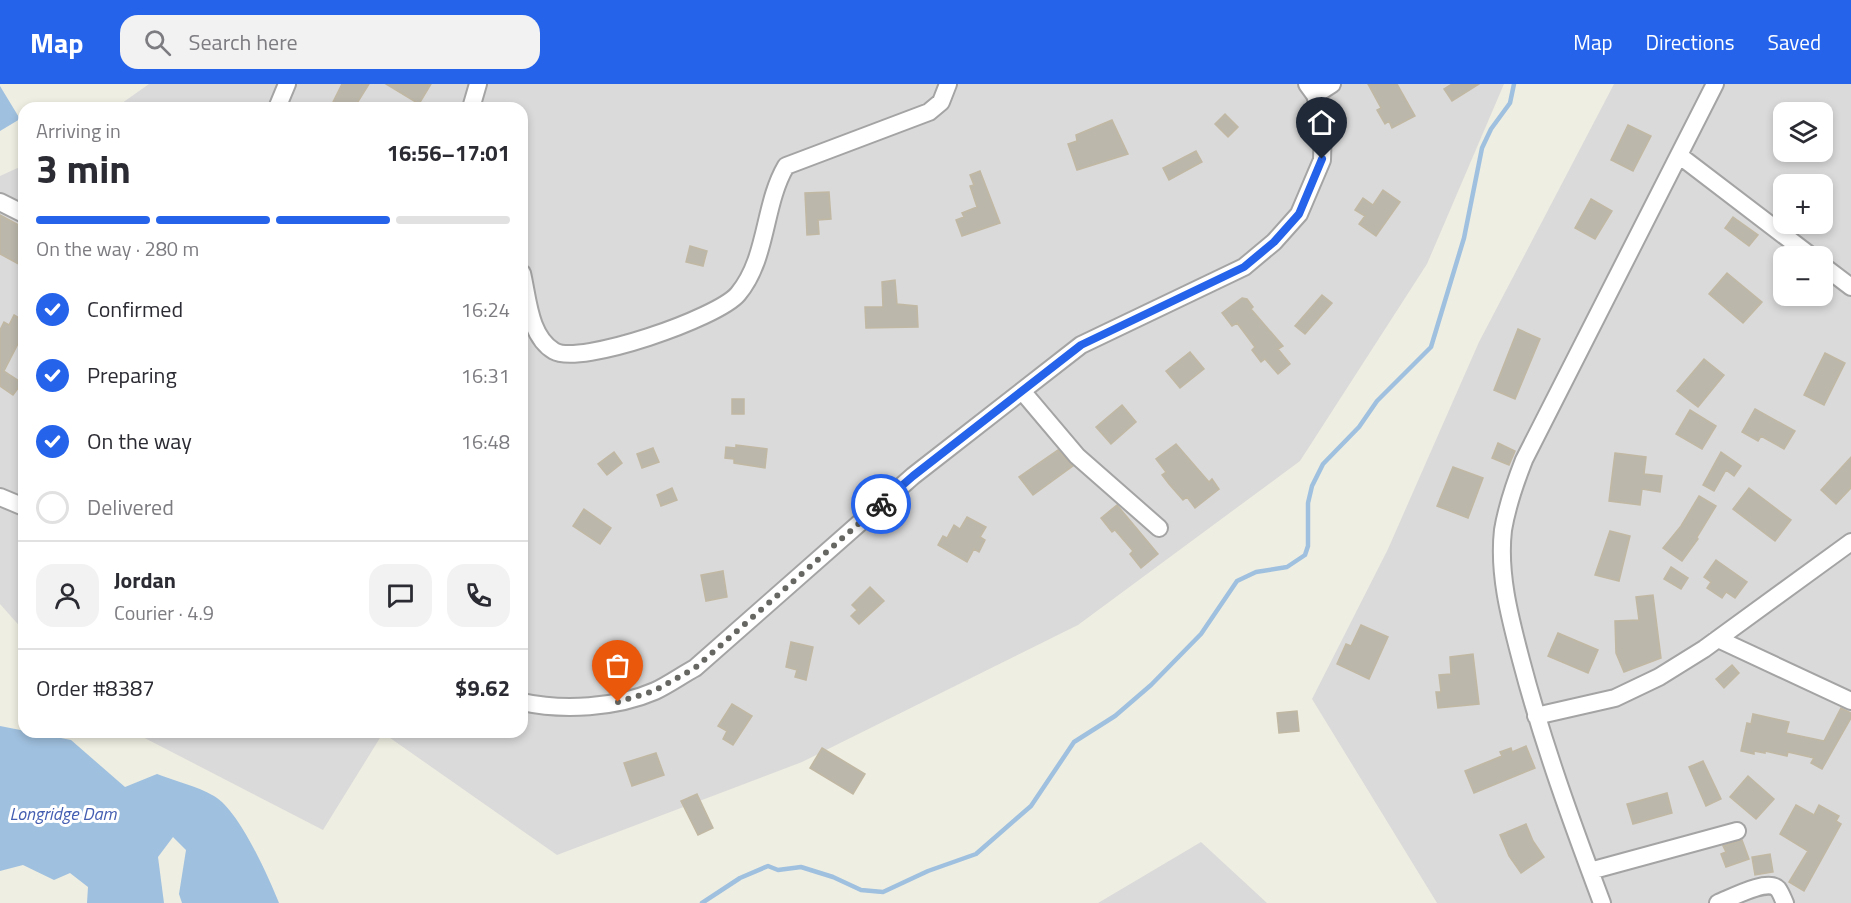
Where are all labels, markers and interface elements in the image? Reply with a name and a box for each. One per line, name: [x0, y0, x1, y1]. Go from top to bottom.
search box: [120, 15, 540, 69]
text: Map: [30, 21, 84, 64]
text: Search here: [189, 25, 298, 59]
icon: search: [141, 26, 174, 59]
text: Map: [1573, 26, 1613, 58]
text: Directions: [1646, 26, 1735, 58]
text: Saved: [1768, 26, 1821, 58]
pin: [1296, 97, 1347, 159]
map controls: [1773, 102, 1833, 306]
button: layers: [1773, 102, 1833, 162]
icon: home: [1305, 106, 1338, 139]
text: Arriving in: [36, 115, 121, 146]
text: 16:56–17:01: [387, 136, 510, 170]
text: 3 min: [36, 139, 131, 198]
button: +: [1773, 174, 1833, 234]
text: On the way · 280 m: [36, 233, 199, 264]
button: −: [1773, 246, 1833, 306]
text: Confirmed: [87, 292, 183, 326]
icon: check: [36, 293, 69, 326]
text: 16:24: [461, 294, 510, 325]
text: Preparing: [87, 358, 177, 392]
icon: check: [36, 359, 69, 392]
text: 16:31: [461, 360, 510, 391]
text: On the way: [87, 424, 192, 458]
icon: check: [36, 425, 69, 458]
text: 16:48: [461, 426, 510, 457]
courier: [851, 474, 911, 534]
icon: bike: [865, 488, 898, 521]
text: Delivered: [87, 490, 174, 524]
text: Jordan: [114, 563, 176, 597]
button: person: [36, 564, 99, 627]
button: chat: [369, 564, 432, 627]
button: phone: [447, 564, 510, 627]
text: Courier · 4.9: [114, 597, 214, 628]
pin: [592, 640, 643, 702]
icon: bag: [601, 649, 634, 682]
text: Order #8387: [36, 671, 155, 705]
text: $9.62: [455, 671, 510, 705]
water label: Longridge Dam: [10, 800, 117, 827]

